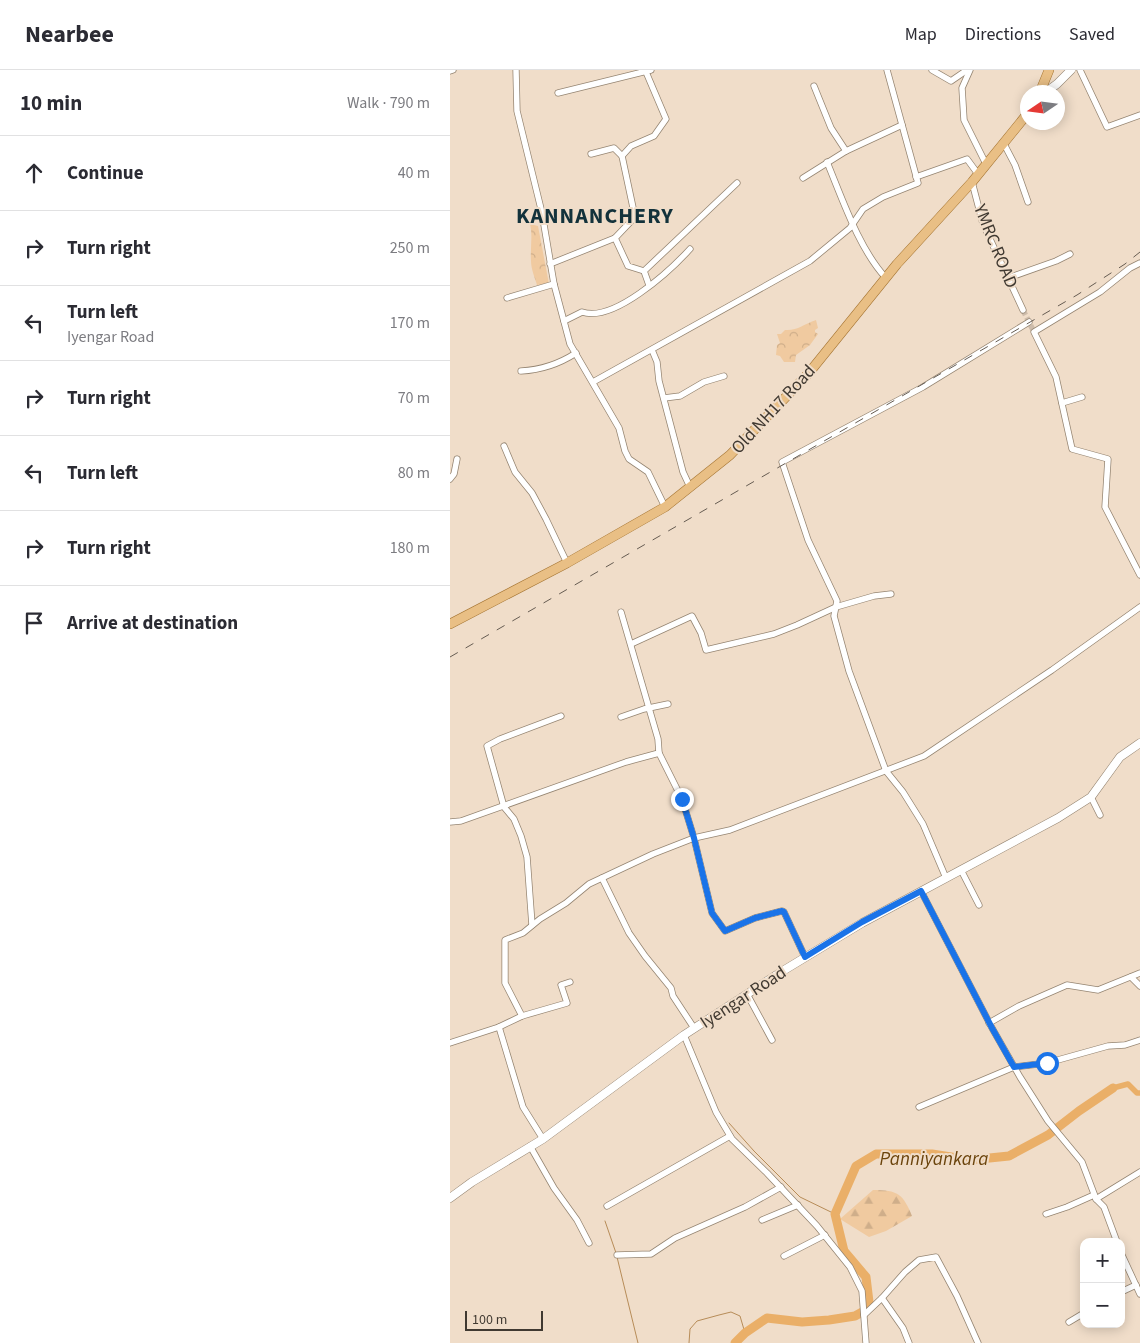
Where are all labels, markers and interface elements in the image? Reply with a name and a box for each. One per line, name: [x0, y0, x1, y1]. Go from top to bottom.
text: Nearbee: [25, 17, 114, 52]
text: Map: [905, 22, 937, 47]
text: Directions: [965, 22, 1041, 47]
text: Saved: [1069, 22, 1115, 47]
north arrow: [1020, 85, 1065, 130]
text: 10 min: [20, 88, 82, 118]
text: Walk · 790 m: [347, 92, 430, 114]
icon: ahead: [20, 159, 48, 187]
text: Continue: [67, 160, 144, 187]
text: 40 m: [398, 162, 430, 184]
street label: YMRC ROAD: [967, 199, 1024, 292]
district label: KANNANCHERY: [516, 200, 674, 232]
icon: right: [20, 234, 48, 262]
text: Turn right: [67, 235, 151, 262]
text: 250 m: [390, 237, 430, 259]
text: Turn left: [67, 299, 138, 326]
icon: left: [20, 309, 48, 337]
text: 170 m: [390, 312, 430, 334]
text: Iyengar Road: [67, 326, 154, 348]
street label: Old NH17 Road: [725, 359, 821, 459]
icon: right: [20, 384, 48, 412]
text: Turn right: [67, 385, 151, 412]
text: 70 m: [398, 387, 430, 409]
icon: left: [20, 459, 48, 487]
text: Turn left: [67, 460, 138, 487]
text: 80 m: [398, 462, 430, 484]
icon: right: [20, 534, 48, 562]
text: Turn right: [67, 535, 151, 562]
text: 180 m: [390, 537, 430, 559]
icon: arrive: [20, 609, 48, 637]
text: Arrive at destination: [67, 610, 238, 637]
route end: [671, 788, 694, 811]
street label: Iyengar Road: [695, 960, 791, 1035]
route start: [1036, 1052, 1059, 1075]
water label: Panniyankara: [880, 1146, 988, 1173]
map controls: [1080, 1238, 1125, 1328]
button: +: [1080, 1238, 1125, 1283]
button: −: [1080, 1283, 1125, 1328]
scale bar: [465, 1308, 542, 1331]
text: 100 m: [472, 1310, 507, 1330]

